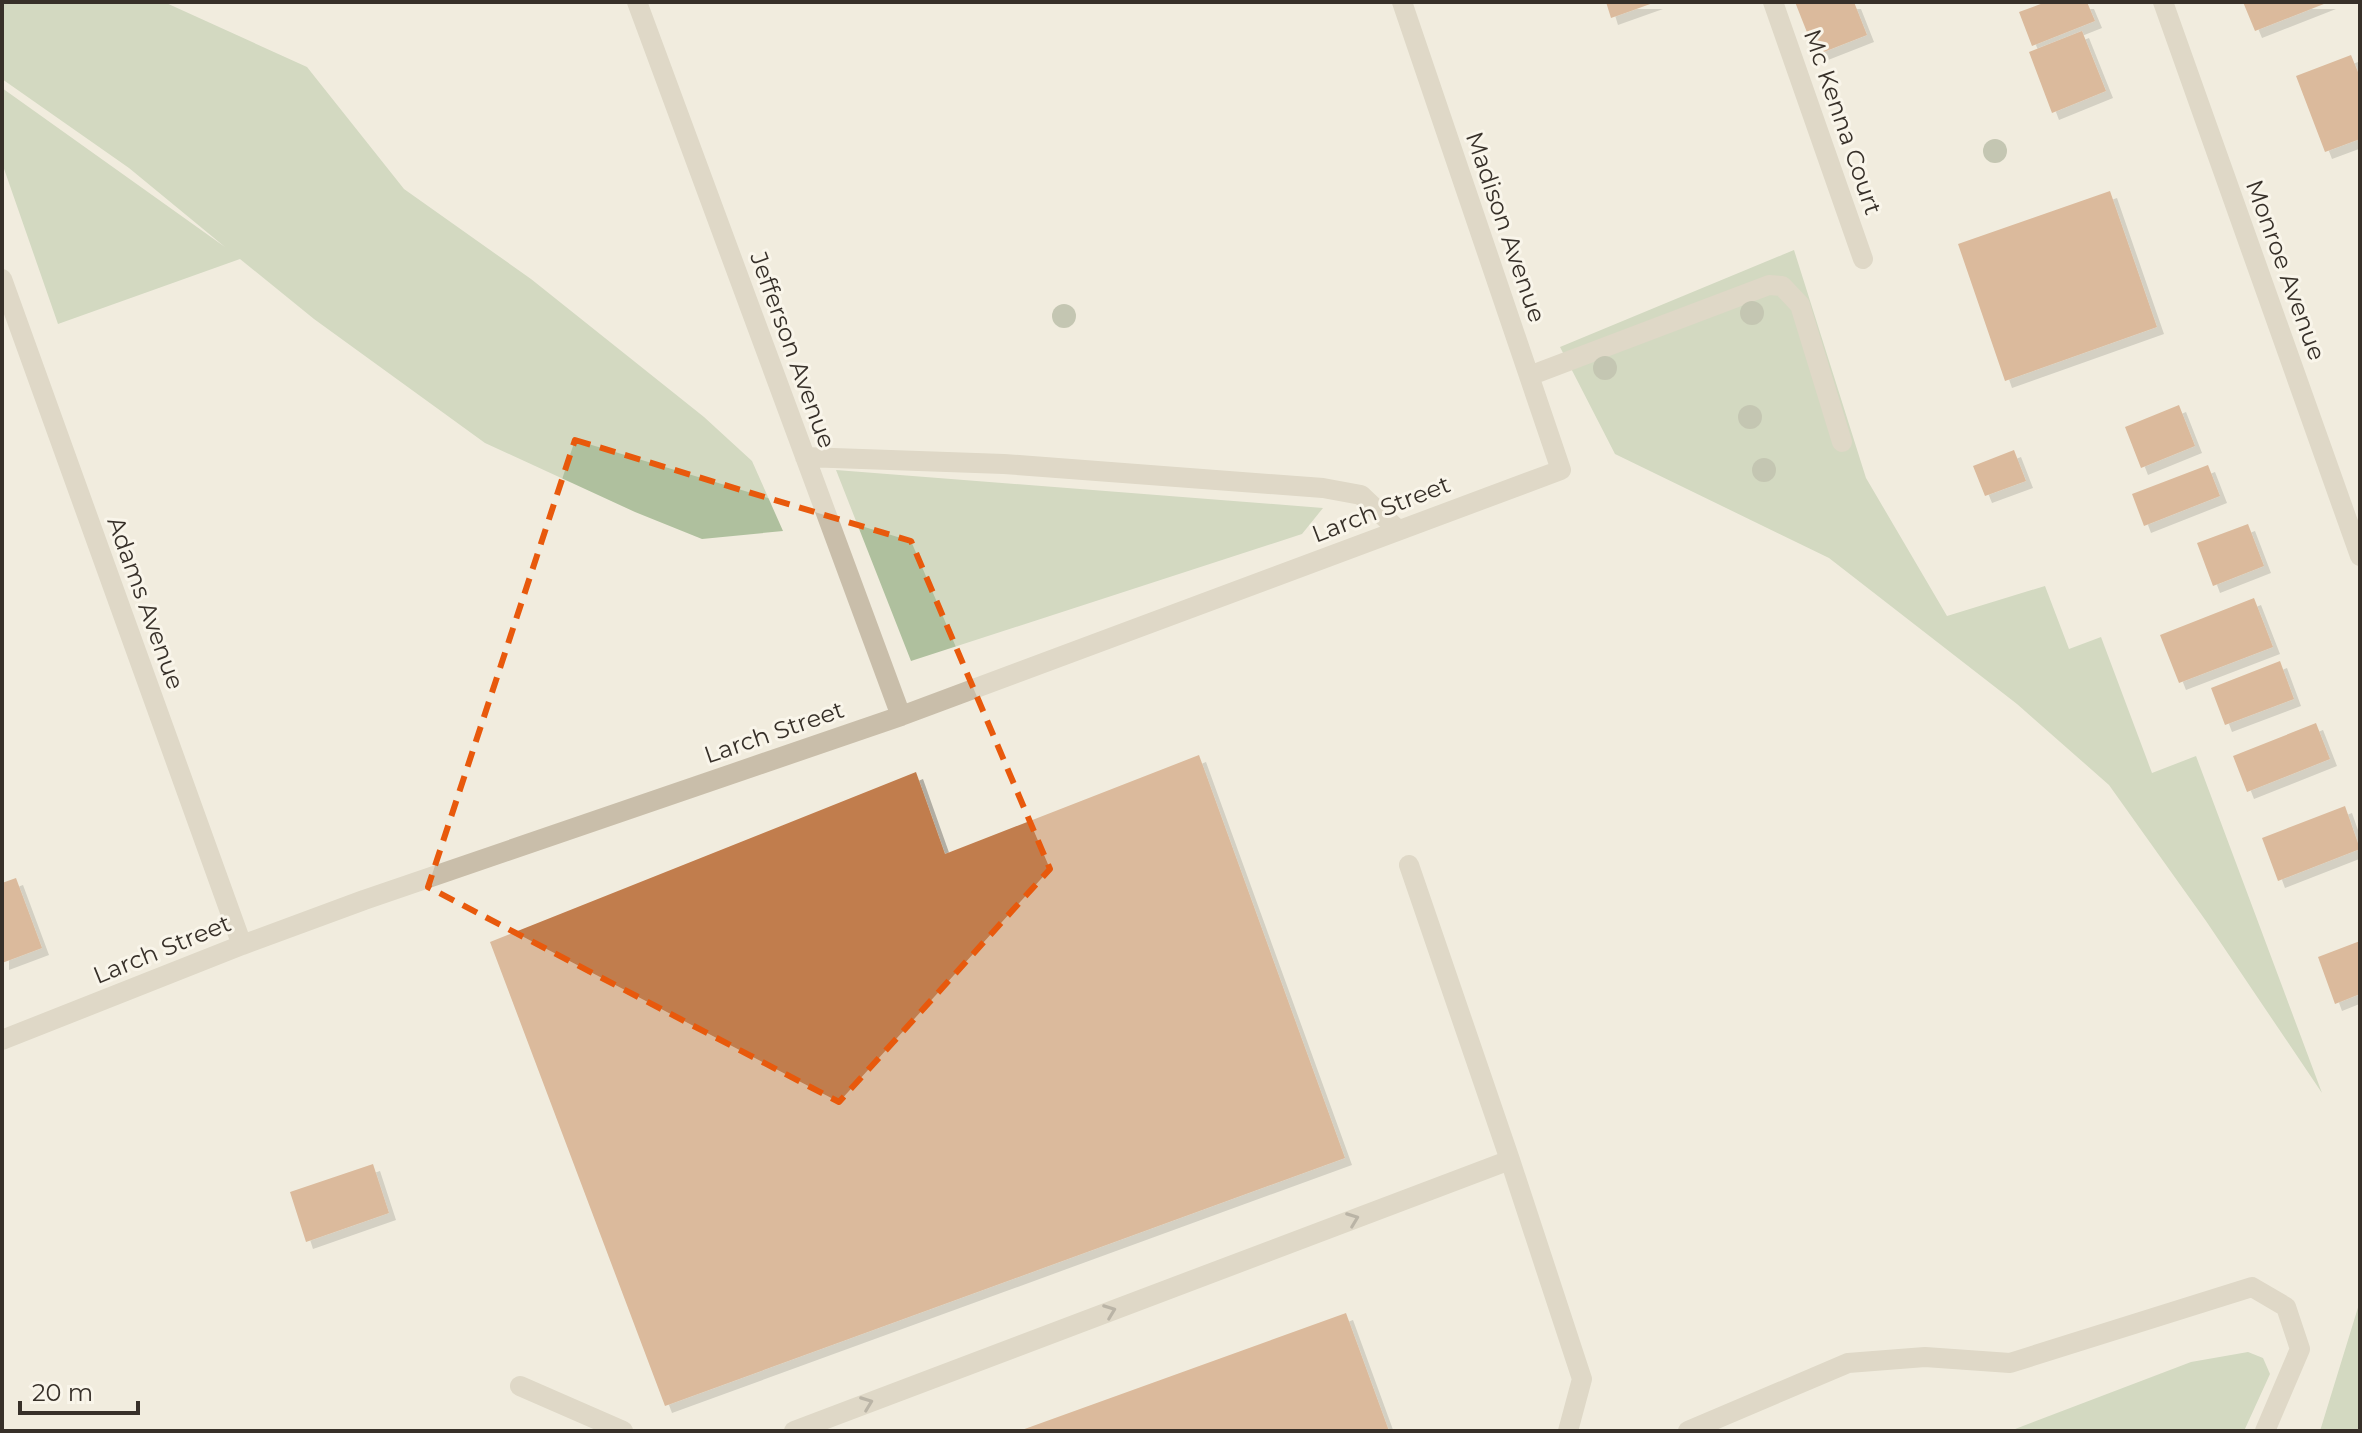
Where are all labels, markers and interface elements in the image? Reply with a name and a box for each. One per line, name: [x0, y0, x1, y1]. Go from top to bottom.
street label: Mc Kenna Court: [1798, 26, 1888, 219]
street label: Madison Avenue: [1460, 128, 1552, 326]
street label: Monroe Avenue: [2240, 176, 2332, 364]
street label: Jefferson Avenue: [744, 247, 842, 452]
street label: Larch Street: [1308, 469, 1455, 549]
street label: Adams Avenue: [101, 513, 191, 693]
street label: Larch Street: [700, 694, 848, 769]
street label: Larch Street: [89, 908, 235, 990]
one-way arrow: [1346, 1212, 1360, 1229]
one-way arrow: [1102, 1304, 1116, 1321]
scale bar: [20, 1365, 138, 1415]
text: 20 m: [32, 1378, 93, 1407]
one-way arrow: [859, 1396, 873, 1413]

